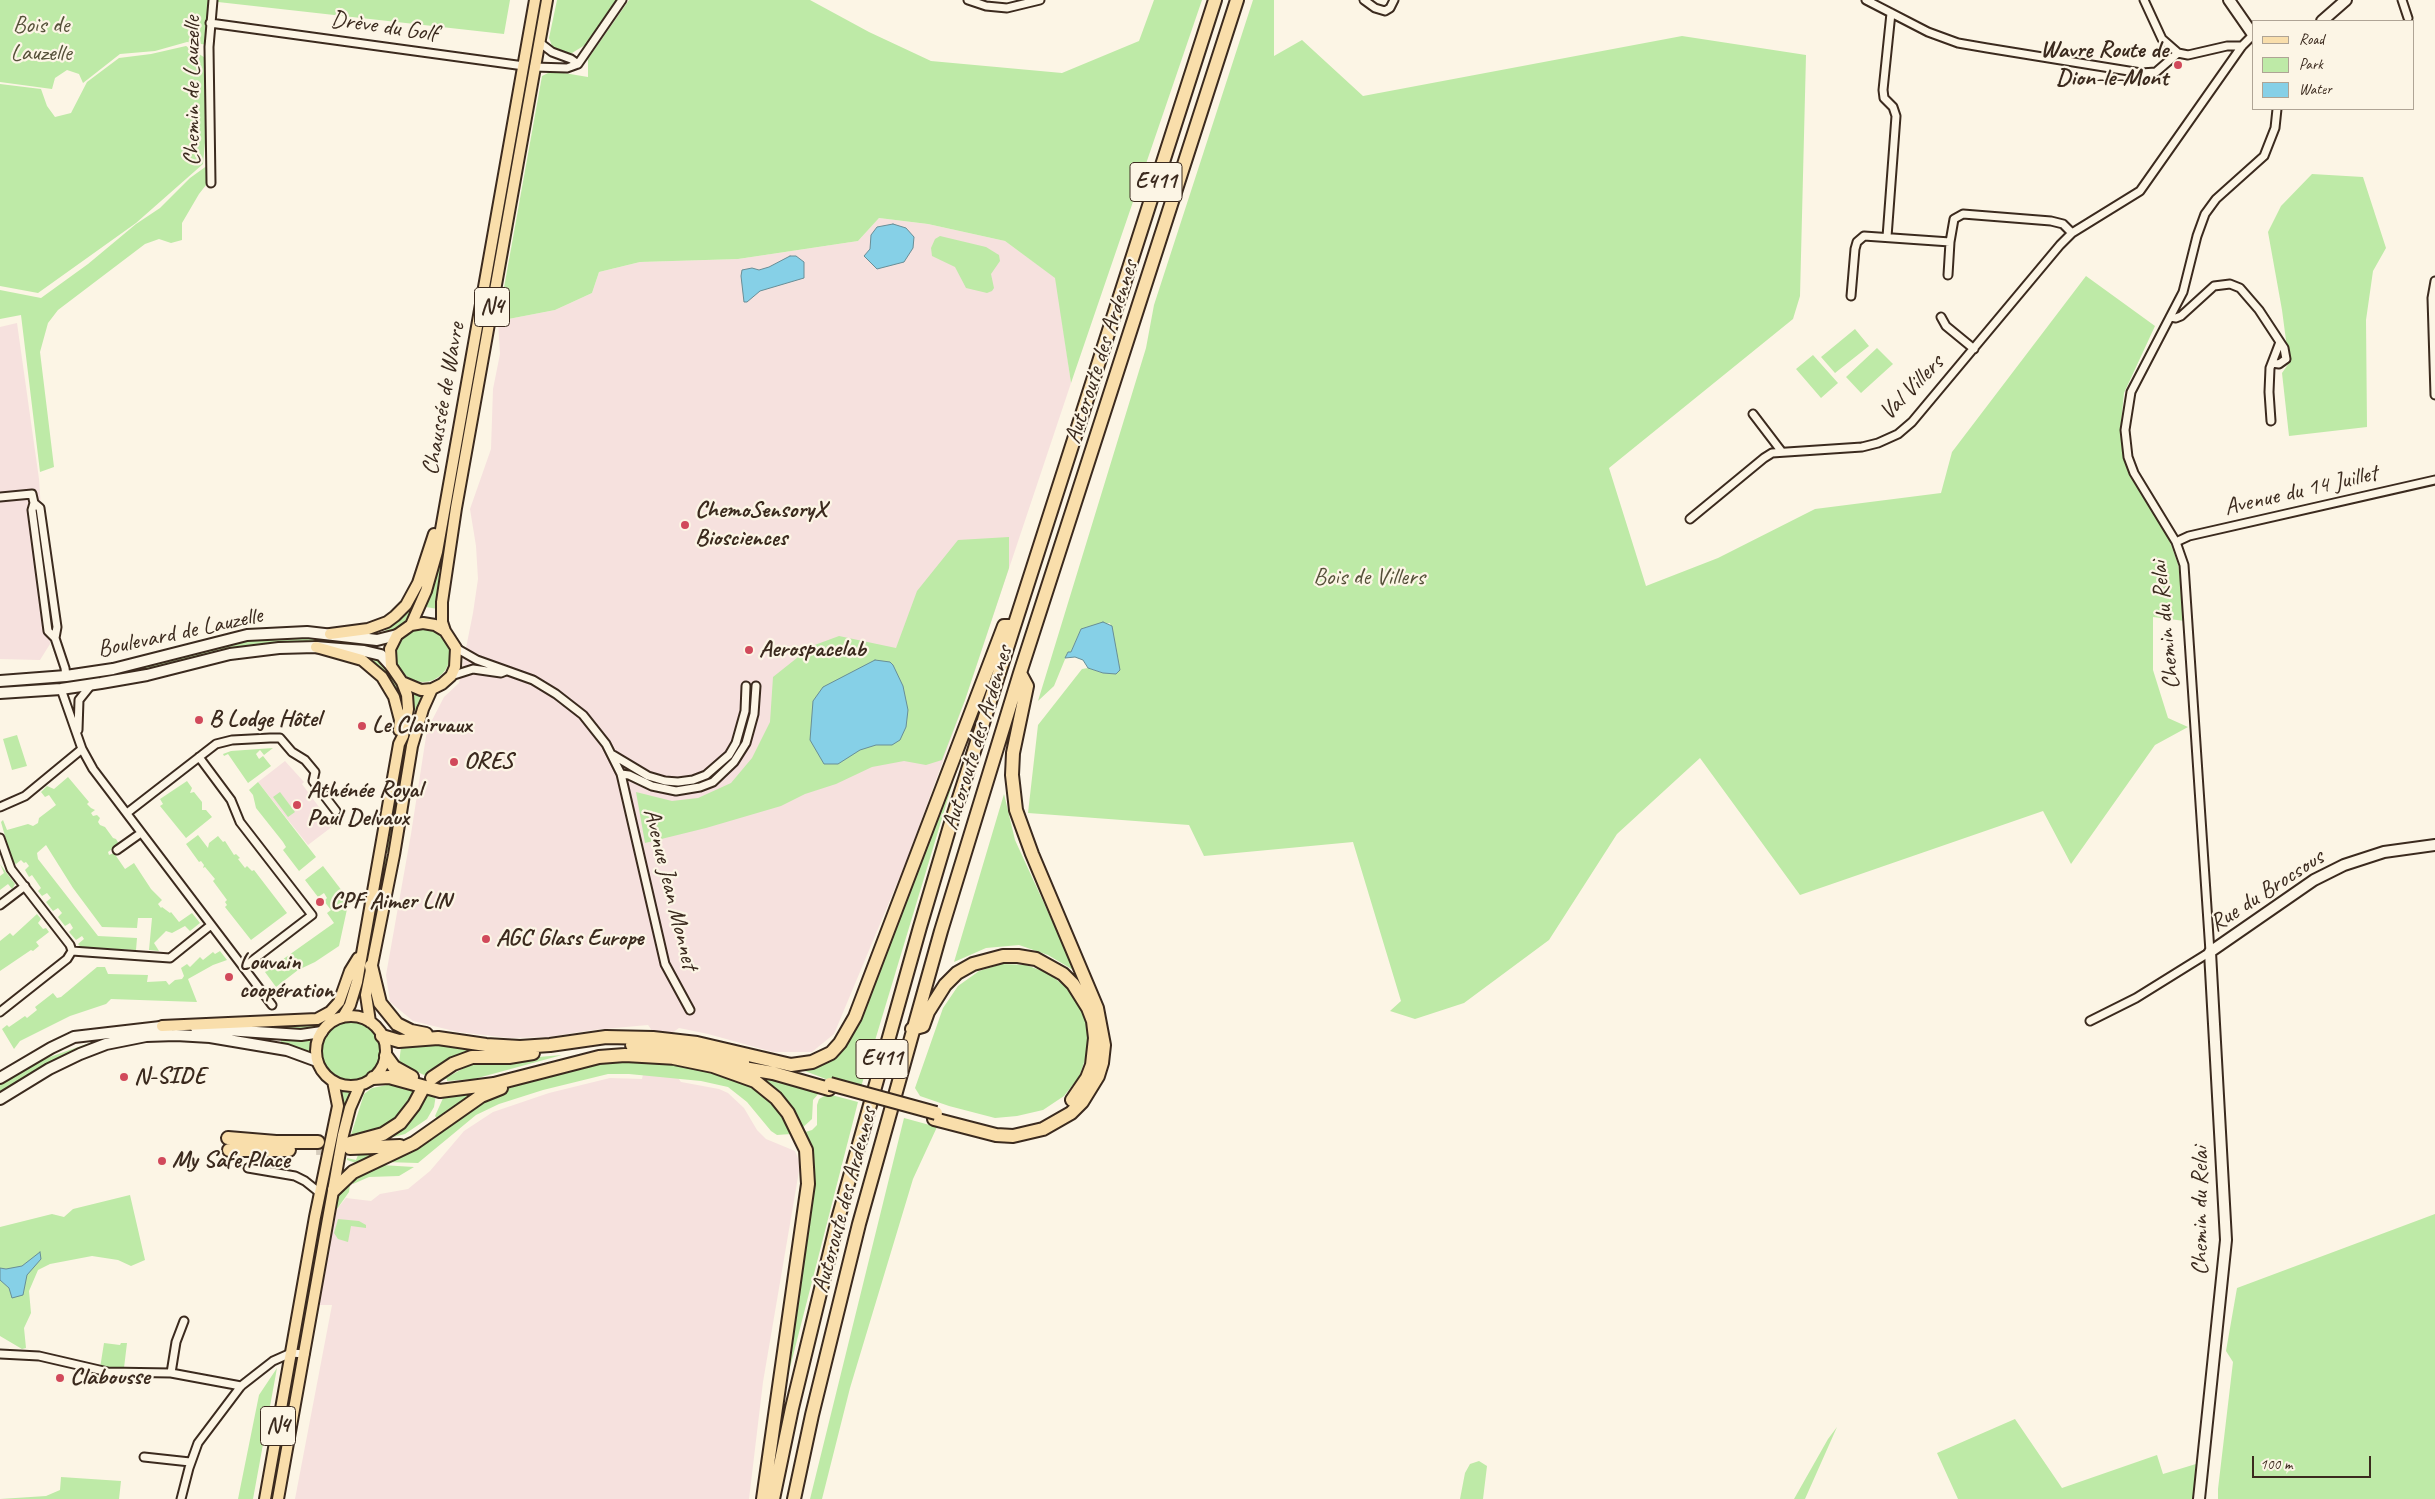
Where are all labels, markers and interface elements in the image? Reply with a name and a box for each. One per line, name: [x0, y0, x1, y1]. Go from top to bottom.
street label: Drève du Golf: [329, 5, 439, 49]
park label: Bois de Lauzelle: [11, 12, 71, 68]
street label: Chemin de Lauzelle: [179, 16, 207, 166]
legend: [2252, 20, 2415, 110]
text: Road: [2299, 30, 2324, 49]
place label: Wavre Route de Dion-le-Mont: [2040, 37, 2168, 93]
text: Park: [2299, 55, 2323, 74]
marker: Wavre Route de Dion-le-Mont: [2172, 59, 2184, 71]
text: Water: [2299, 80, 2332, 99]
road number: E411: [1130, 162, 1182, 202]
street label: Autoroute des Ardennes: [1059, 257, 1145, 447]
road number: N4: [474, 288, 510, 326]
street label: Chaussée de Wavre: [416, 321, 472, 477]
street label: Val Villers: [1874, 349, 1950, 427]
street label: Avenue du 14 Juillet: [2222, 459, 2380, 523]
place label: ChemoSensoryX Biosciences: [695, 497, 827, 553]
marker: ChemoSensoryX Biosciences: [679, 519, 691, 531]
street label: Chemin du Relai: [2145, 559, 2187, 691]
park label: Bois de Villers: [1313, 564, 1425, 592]
street label: Boulevard de Lauzelle: [95, 601, 265, 665]
place label: Aerospacelab: [759, 636, 866, 664]
street label: Autoroute des Ardennes: [936, 642, 1020, 834]
marker: Aerospacelab: [743, 644, 755, 656]
place label: B Lodge Hôtel: [209, 706, 321, 734]
place label: Le Clairvaux: [372, 712, 471, 740]
marker: B Lodge Hôtel: [193, 714, 205, 726]
marker: Le Clairvaux: [356, 720, 368, 732]
place label: ORES: [464, 748, 513, 776]
marker: ORES: [448, 756, 460, 768]
place label: Athénée Royal Paul Delvaux: [307, 777, 422, 833]
marker: Athénée Royal Paul Delvaux: [291, 799, 303, 811]
street label: Avenue Jean Monnet: [636, 805, 704, 973]
street label: Rue du Brocsous: [2205, 843, 2329, 939]
place label: CPF Aimer LlN: [330, 888, 451, 916]
marker: CPF Aimer LlN: [314, 896, 326, 908]
place label: AGC Glass Europe: [496, 925, 643, 953]
marker: AGC Glass Europe: [480, 933, 492, 945]
place label: Louvain coopération: [239, 949, 334, 1005]
marker: Louvain coopération: [223, 971, 235, 983]
road number: E411: [856, 1040, 908, 1078]
place label: N-SIDE: [134, 1063, 206, 1091]
marker: N-SIDE: [118, 1071, 130, 1083]
street label: Autoroute des Ardennes: [806, 1104, 884, 1296]
place label: My Safe Place: [172, 1147, 290, 1175]
street label: Chemin du Relai: [2187, 1147, 2215, 1275]
marker: My Safe Place: [156, 1155, 168, 1167]
place label: Clabousse: [70, 1364, 150, 1392]
marker: Clabousse: [54, 1372, 66, 1384]
road number: N4: [260, 1406, 296, 1445]
scale bar: [2255, 1446, 2374, 1478]
text: 100 m: [2260, 1455, 2292, 1474]

